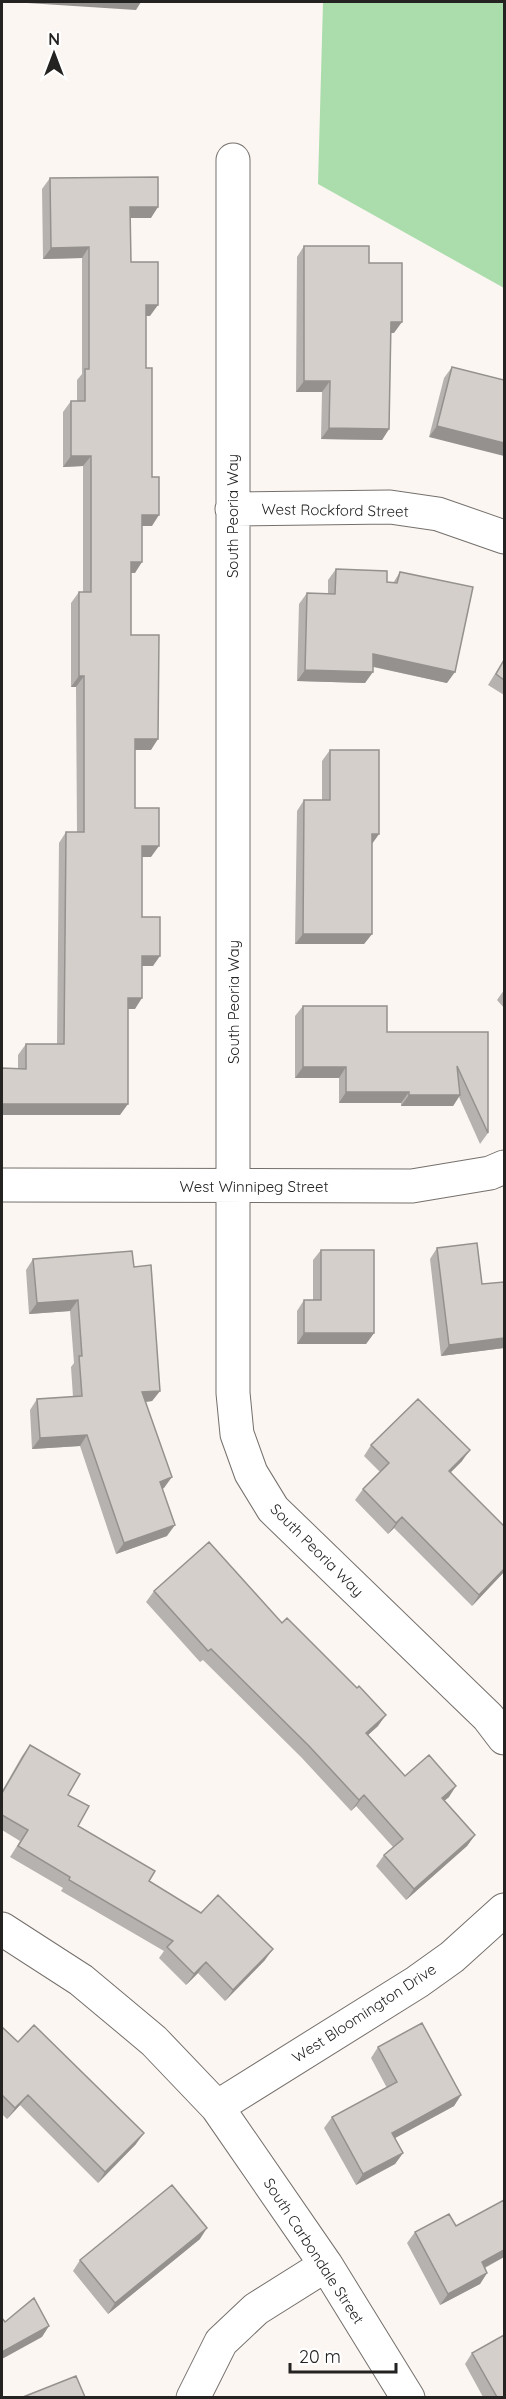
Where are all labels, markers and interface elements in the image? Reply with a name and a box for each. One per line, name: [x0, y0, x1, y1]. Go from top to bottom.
north arrow: [24, 24, 84, 84]
text: N: [48, 29, 60, 49]
street label: South Peoria Way: [223, 454, 242, 578]
street label: West Rockford Street: [261, 499, 409, 521]
street label: South Peoria Way: [224, 940, 243, 1064]
street label: West Winnipeg Street: [179, 1177, 329, 1196]
street label: South Peoria Way: [266, 1499, 368, 1601]
street label: West Bloomington Drive: [288, 1959, 440, 2067]
street label: South Carbondale Street: [260, 2174, 368, 2328]
scale bar: [290, 2336, 396, 2374]
text: 20 m: [299, 2345, 341, 2368]

